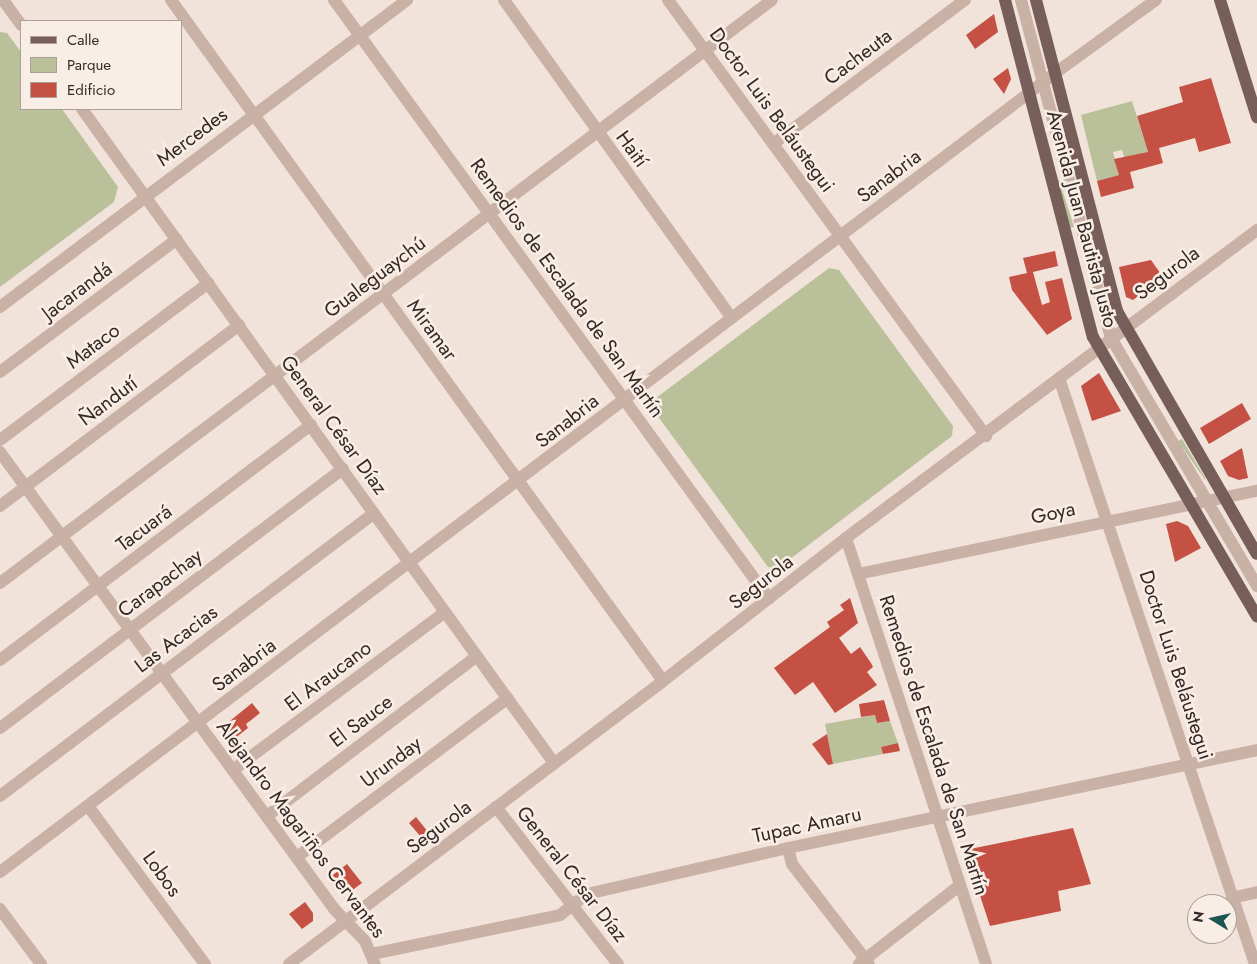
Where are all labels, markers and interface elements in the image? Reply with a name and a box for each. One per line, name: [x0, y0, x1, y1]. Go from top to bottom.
legend: [20, 20, 182, 110]
street label: Doctor Luis Beláustegui: [704, 23, 840, 197]
street label: Cacheuta: [819, 24, 897, 90]
text: Calle: [67, 29, 99, 51]
text: Parque: [67, 54, 111, 76]
text: Edificio: [67, 79, 115, 101]
street label: Mercedes: [152, 103, 232, 171]
street label: Avenida Juan Bautista Justo: [1041, 108, 1123, 330]
street label: Haití: [611, 126, 653, 172]
street label: Sanabria: [852, 144, 926, 208]
street label: Remedios de Escalada de San Martín: [465, 154, 669, 422]
street label: Gualeguaychú: [319, 231, 431, 323]
street label: Segurola: [1130, 241, 1204, 305]
street label: Jacarandá: [37, 257, 117, 325]
street label: Miramar: [402, 295, 462, 365]
street label: Mataco: [62, 318, 124, 374]
street label: General César Díaz: [276, 351, 392, 499]
street label: Ñandutí: [74, 371, 142, 431]
street label: Sanabria: [531, 389, 603, 453]
street label: Goya: [1029, 497, 1077, 529]
street label: Tacuará: [112, 499, 176, 557]
street label: Carapachay: [113, 544, 207, 622]
street label: Segurola: [724, 549, 798, 615]
street label: Doctor Luis Beláustegui: [1134, 567, 1218, 763]
street label: Remedios de Escalada de San Martín: [874, 592, 994, 898]
street label: Las Acacias: [130, 600, 222, 678]
street label: Sanabria: [207, 633, 281, 697]
street label: El Araucano: [280, 636, 376, 716]
street label: El Sauce: [325, 690, 397, 752]
street label: Alejandro Magariños Cervantes: [211, 716, 391, 942]
street label: Urunday: [356, 731, 426, 793]
street label: Segurola: [402, 795, 476, 859]
street label: General César Díaz: [511, 801, 633, 947]
street label: Tupac Amaru: [750, 802, 864, 848]
street label: Lobos: [138, 847, 186, 901]
north arrow: [1187, 894, 1237, 944]
text: N: [1187, 910, 1209, 924]

